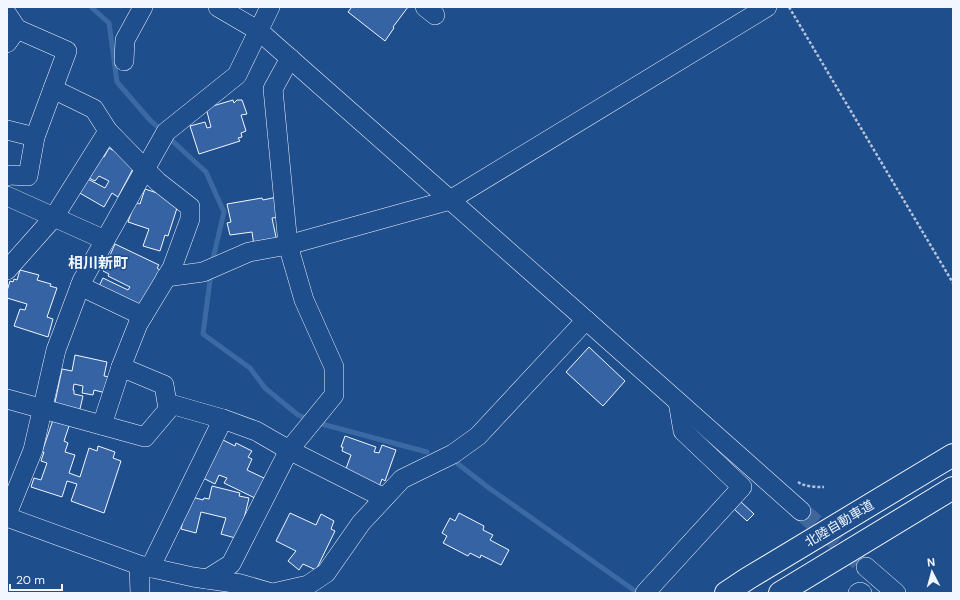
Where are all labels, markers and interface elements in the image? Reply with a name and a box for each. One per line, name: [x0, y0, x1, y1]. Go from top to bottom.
district label: 相川新町: [68, 253, 128, 273]
street label: 北陸自動車道: [801, 496, 877, 551]
north arrow: [912, 552, 952, 592]
text: N: [926, 555, 936, 569]
scale bar: [10, 566, 62, 592]
text: 20 m: [16, 572, 45, 588]

